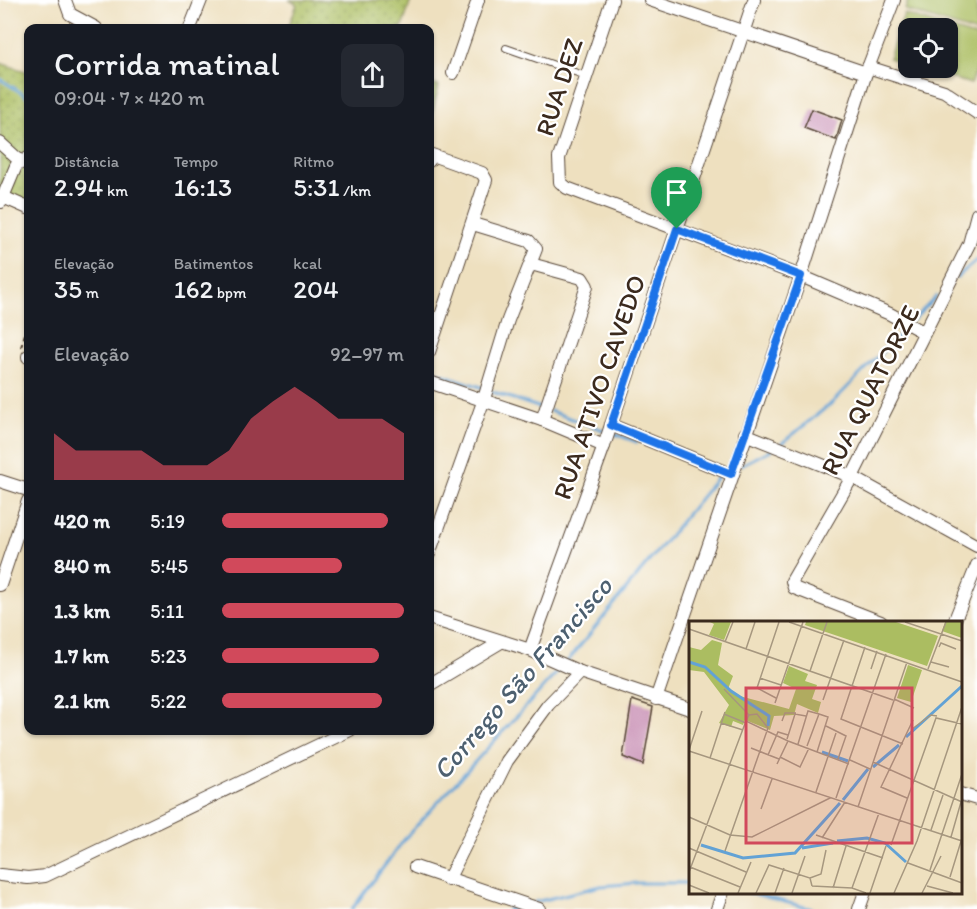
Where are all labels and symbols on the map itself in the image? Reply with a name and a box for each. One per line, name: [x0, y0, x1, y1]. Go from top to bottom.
street label: RUA DEZ: [528, 34, 590, 140]
pin: [651, 167, 702, 229]
street label: RUA ATIVO CAVEDO: [546, 271, 652, 503]
street label: RUA QUATORZE: [813, 300, 927, 480]
water label: Corrego São Francisco: [425, 569, 620, 786]
inset map: [689, 621, 962, 894]

